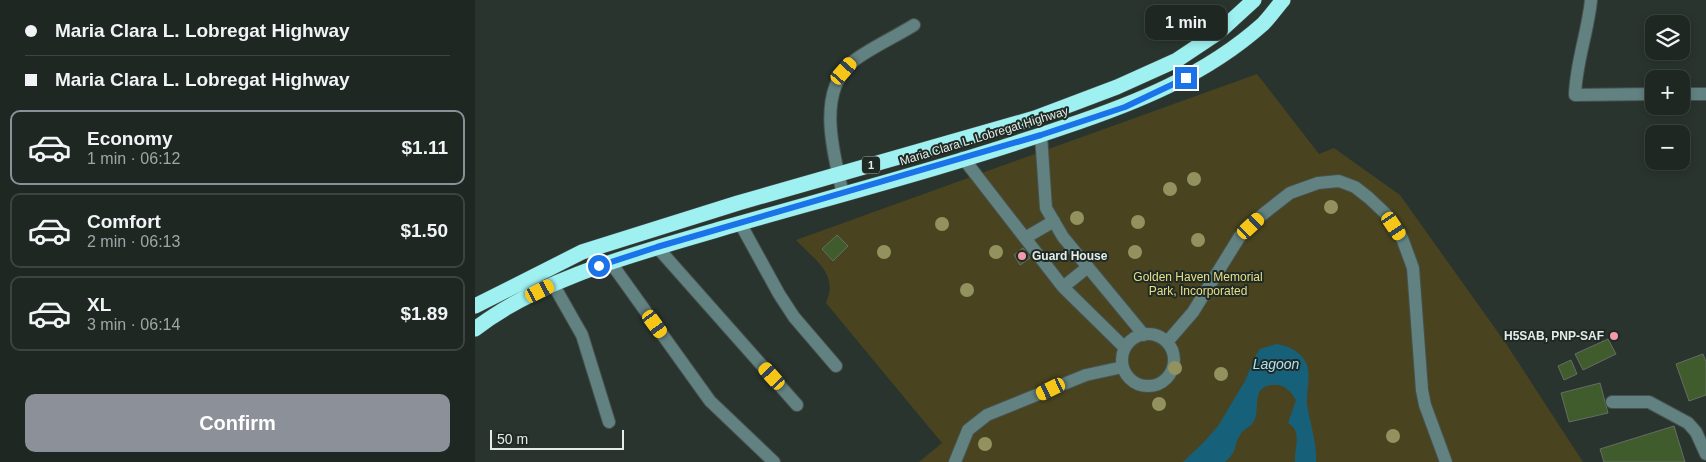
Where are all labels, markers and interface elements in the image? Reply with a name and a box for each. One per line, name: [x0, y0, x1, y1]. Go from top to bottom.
callout: 1 min: [1145, 5, 1227, 40]
text: 1 min: [1165, 14, 1207, 31]
map controls: [1645, 15, 1690, 170]
button: layers: [1645, 15, 1690, 60]
text: Maria Clara L. Lobregat Highway: [55, 20, 350, 41]
car: [828, 55, 859, 87]
route end: [1175, 67, 1197, 89]
text: Maria Clara L. Lobregat Highway: [55, 69, 350, 90]
button: +: [1645, 70, 1690, 115]
street label: Maria Clara L. Lobregat Highway: [898, 104, 1070, 168]
icon: car: [27, 125, 72, 170]
button: −: [1645, 125, 1690, 170]
text: Economy: [87, 128, 173, 149]
text: $1.11: [402, 137, 448, 158]
text: 1 min · 06:12: [87, 150, 180, 167]
road number: 1: [862, 156, 880, 174]
icon: car: [27, 208, 72, 253]
car: [1379, 209, 1408, 243]
car: [1234, 210, 1267, 242]
text: Comfort: [87, 211, 161, 232]
text: $1.50: [400, 220, 448, 241]
text: 2 min · 06:13: [87, 233, 180, 250]
place label: Guard House: [1032, 249, 1108, 263]
marker: Guard House: [1016, 250, 1028, 262]
route start: [588, 255, 610, 277]
park label: Golden Haven Memorial Park, Incorporated: [1133, 270, 1263, 298]
car: [523, 278, 556, 304]
icon: car: [27, 291, 72, 336]
text: XL: [87, 294, 111, 315]
text: $1.89: [400, 303, 448, 324]
car: [640, 307, 669, 341]
text: 3 min · 06:14: [87, 316, 180, 333]
place label: H5SAB, PNP-SAF: [1504, 329, 1604, 343]
marker: H5SAB, PNP-SAF: [1608, 330, 1620, 342]
water label: Lagoon: [1253, 356, 1300, 372]
car: [756, 360, 787, 392]
car: [1034, 376, 1067, 402]
button: Confirm: [25, 394, 450, 452]
scale bar: [490, 427, 624, 450]
text: 50 m: [497, 431, 528, 447]

